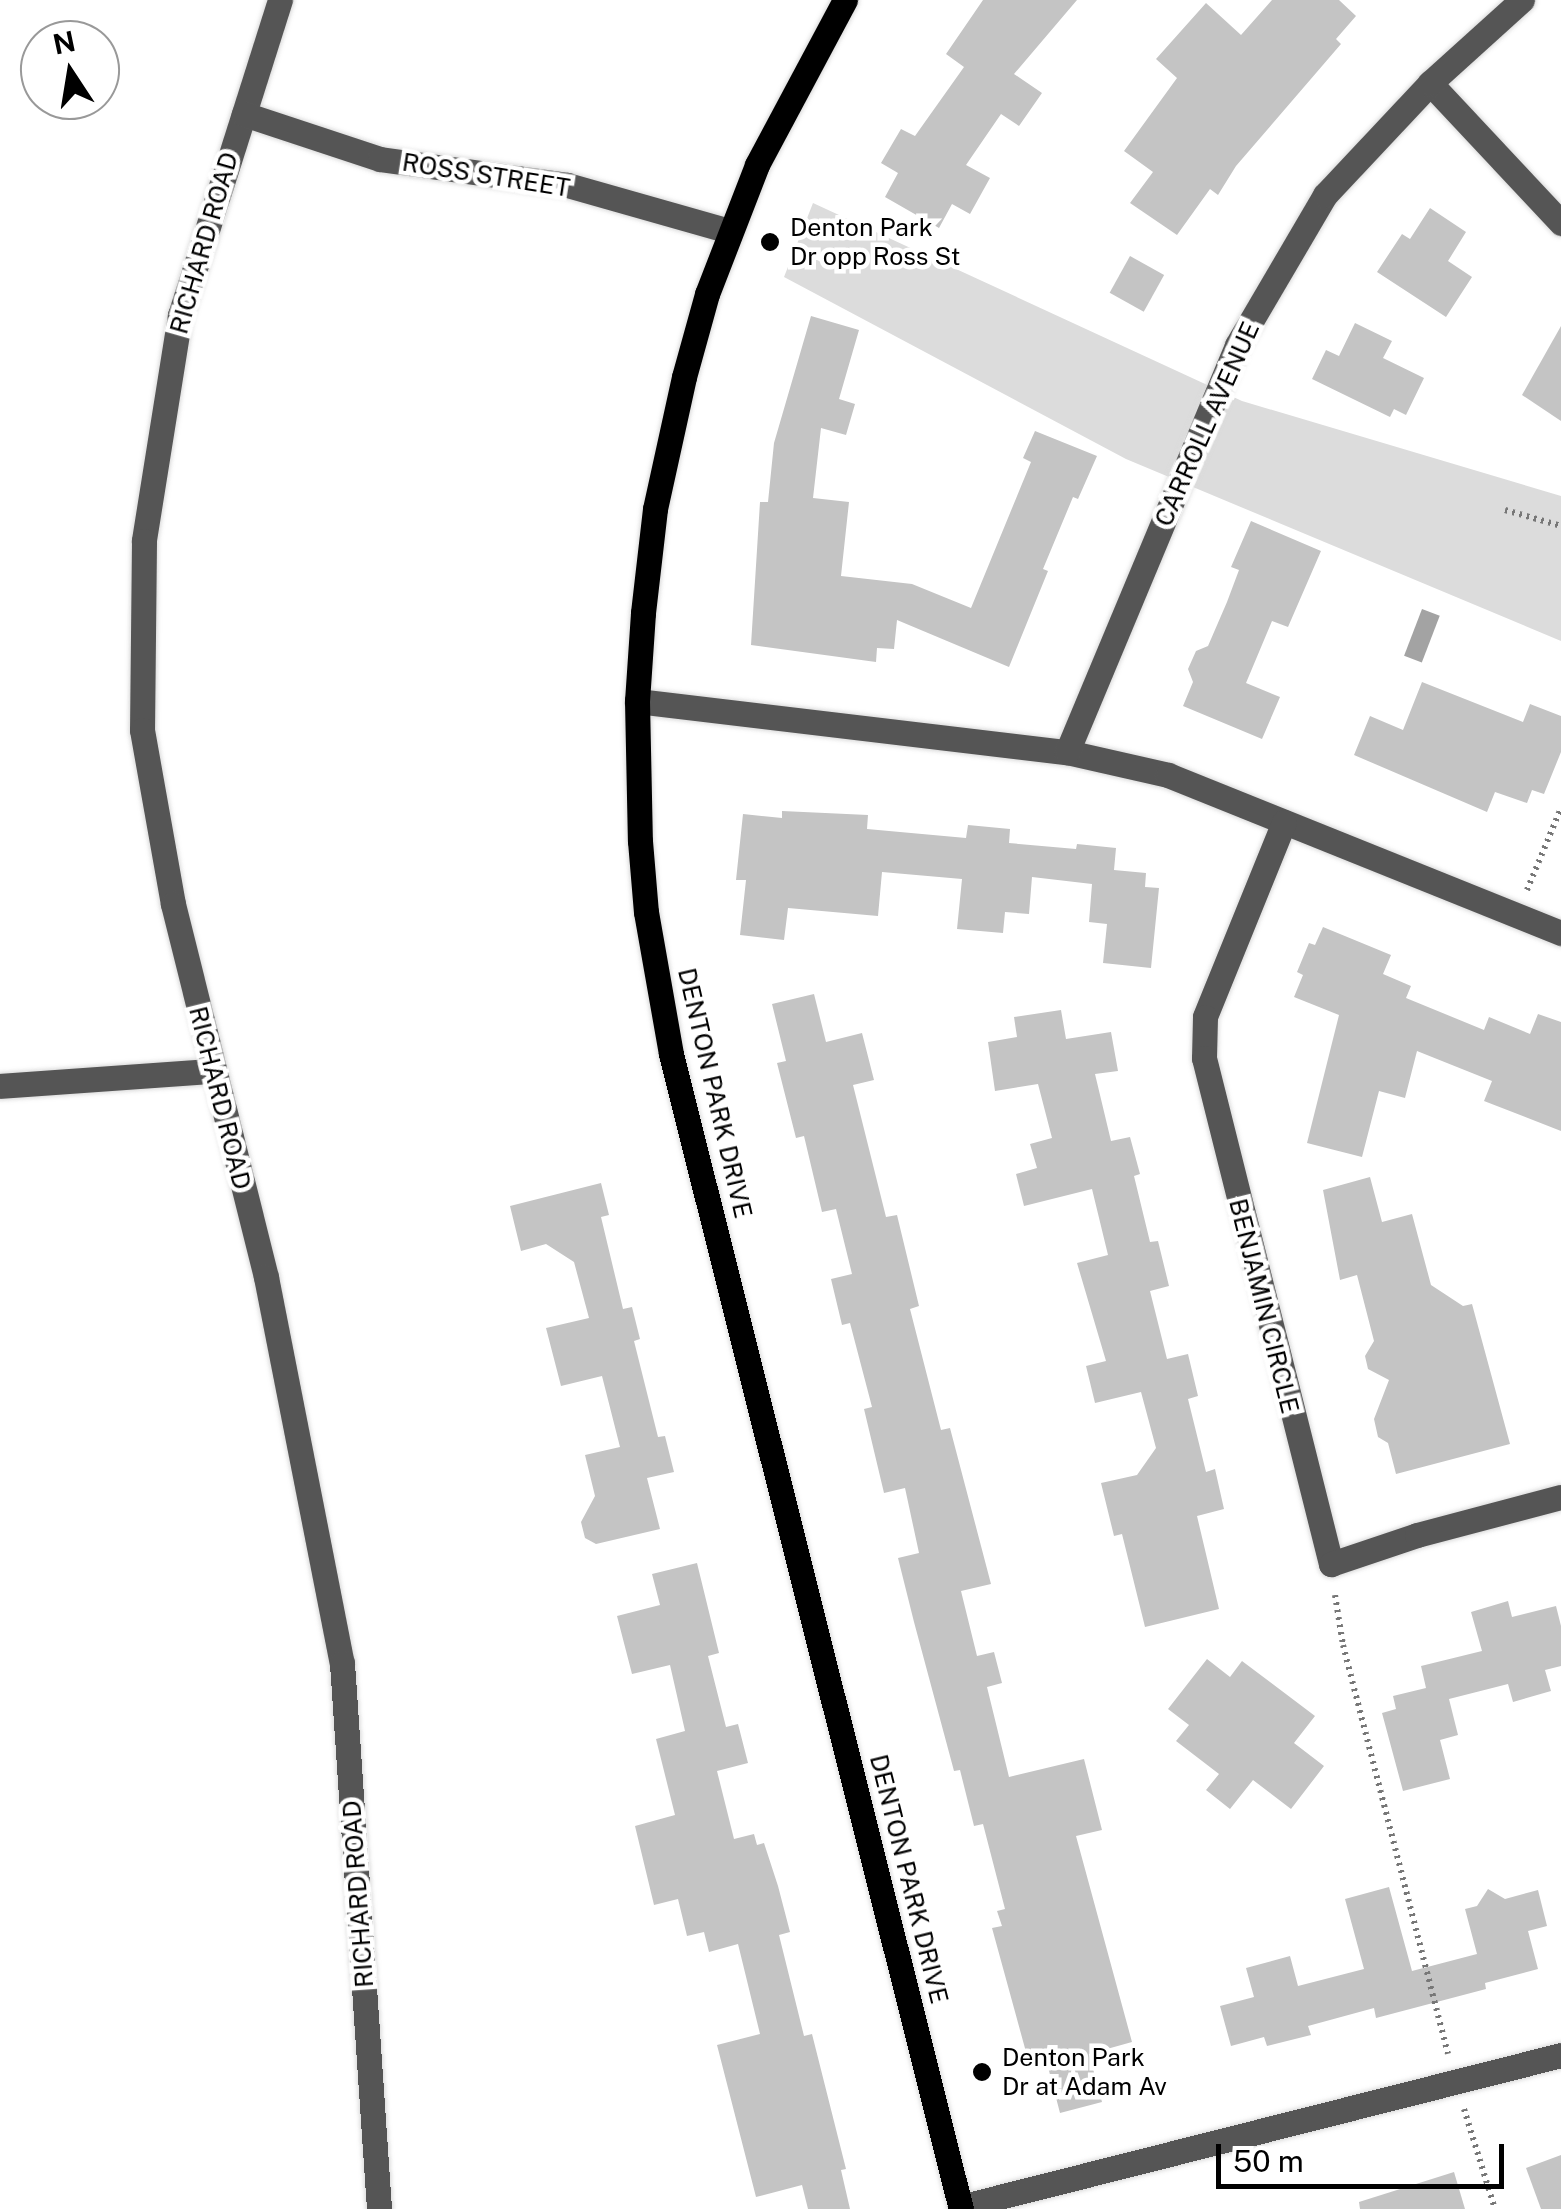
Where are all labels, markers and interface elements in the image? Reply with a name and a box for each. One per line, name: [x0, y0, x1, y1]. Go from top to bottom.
north arrow: [20, 20, 120, 120]
text: N: [50, 24, 78, 61]
street label: ROSS STREET: [400, 147, 572, 203]
street label: RICHARD ROAD: [164, 149, 244, 337]
place label: Denton Park Dr opp Ross St: [790, 213, 961, 272]
marker: Denton Park Dr opp Ross St: [759, 231, 781, 253]
street label: CARROLL AVENUE: [1148, 317, 1266, 531]
street label: DENTON PARK DRIVE: [672, 965, 758, 1221]
street label: RICHARD ROAD: [183, 1003, 257, 1193]
street label: BENJAMIN CIRCLE: [1223, 1195, 1305, 1417]
street label: DENTON PARK DRIVE: [864, 1751, 954, 2007]
street label: RICHARD ROAD: [336, 1799, 380, 1989]
place label: Denton Park Dr at Adam Av: [1002, 2043, 1167, 2102]
marker: Denton Park Dr at Adam Av: [971, 2061, 993, 2083]
scale bar: [1221, 2124, 1508, 2186]
text: 50 m: [1233, 2143, 1304, 2179]

